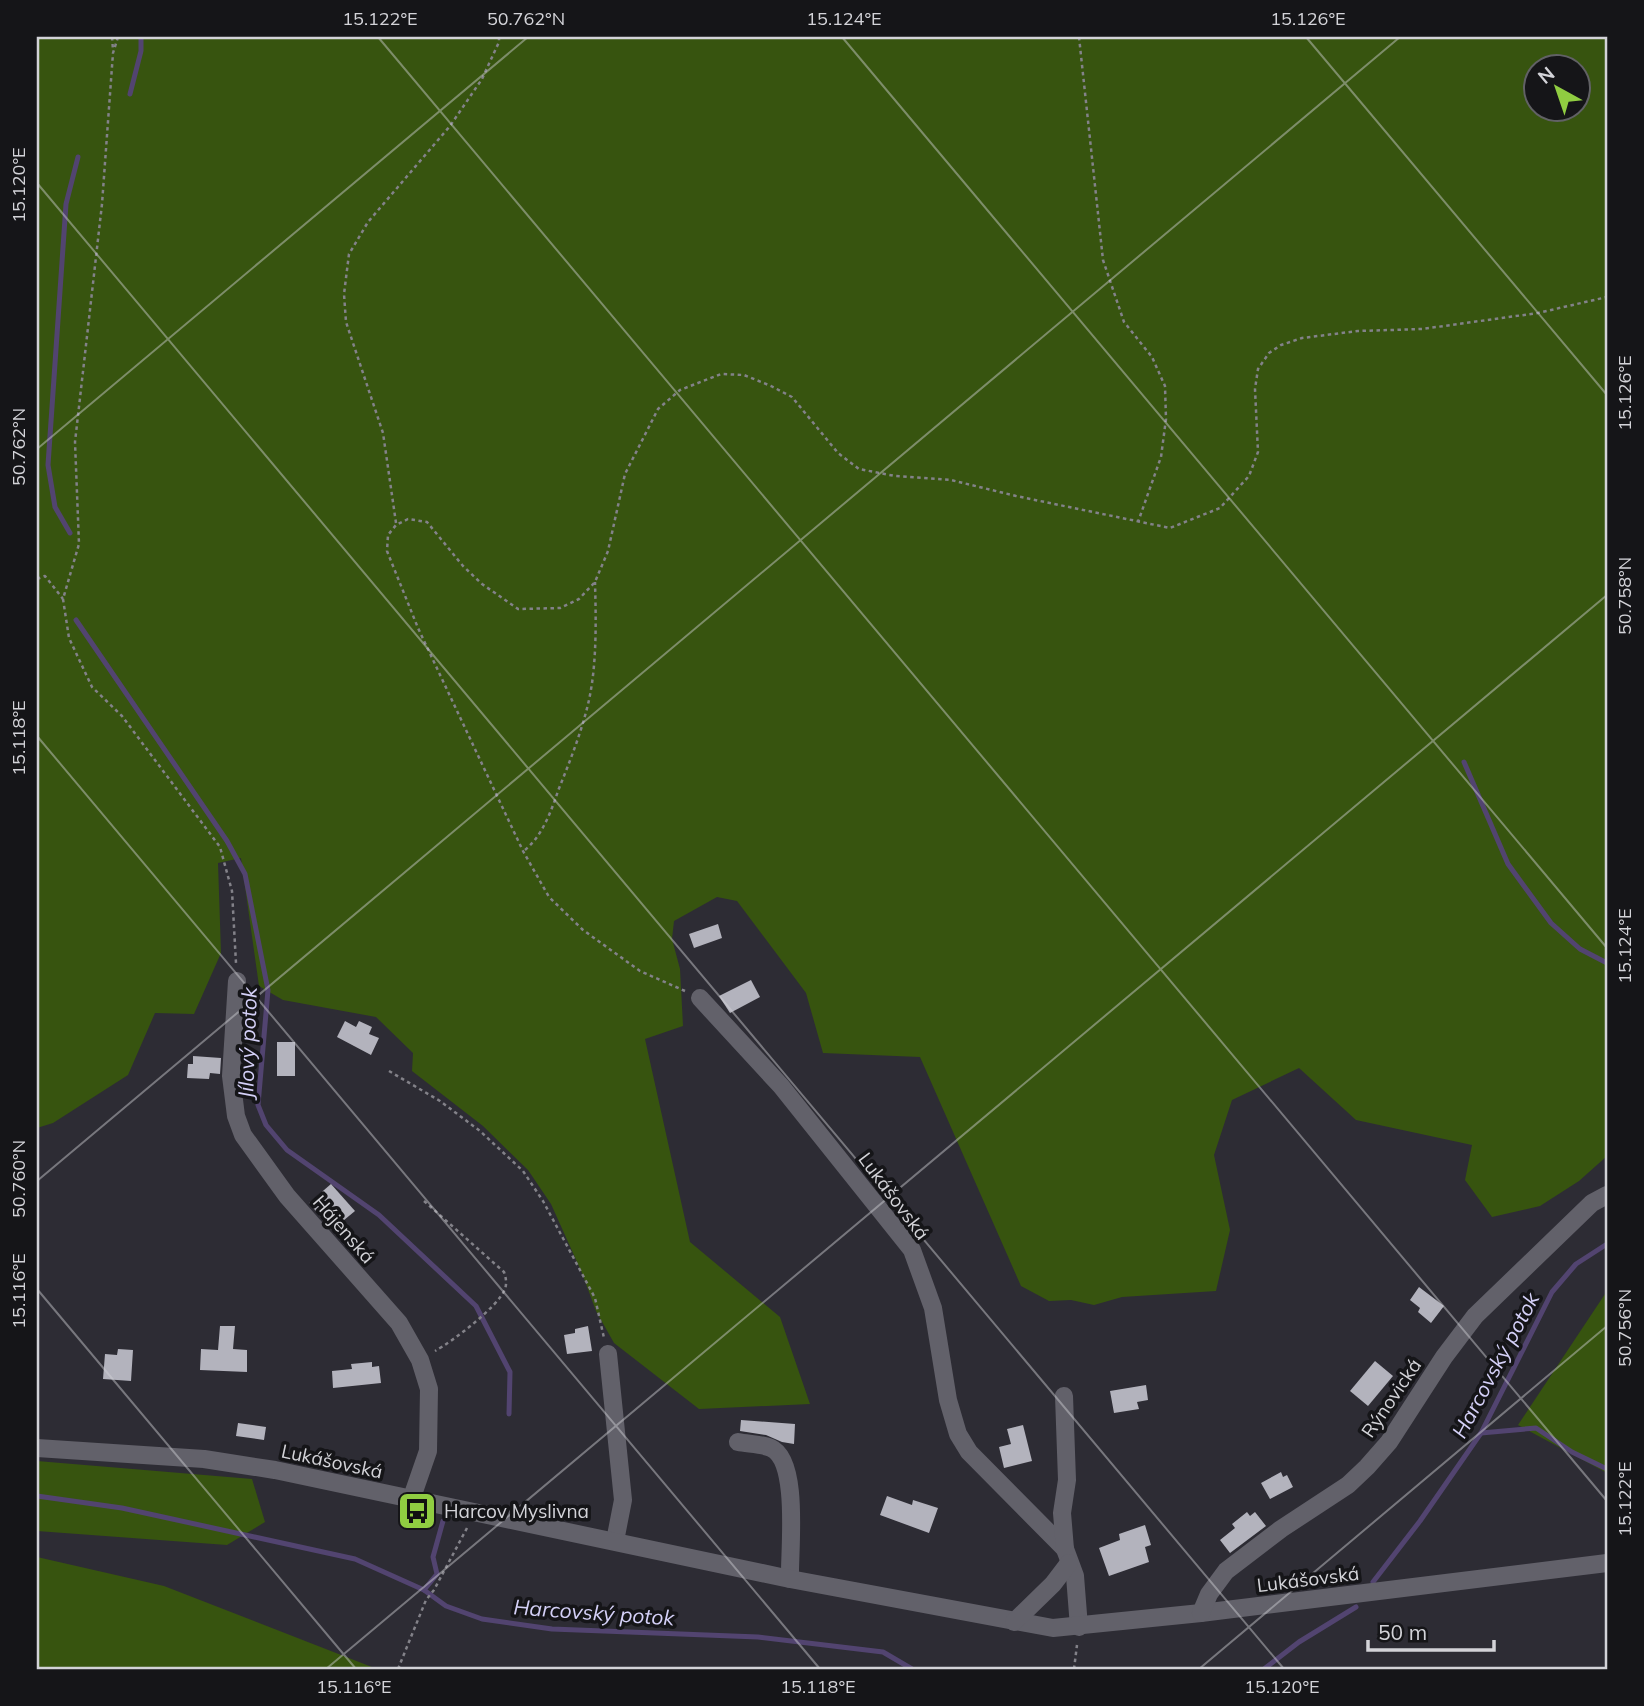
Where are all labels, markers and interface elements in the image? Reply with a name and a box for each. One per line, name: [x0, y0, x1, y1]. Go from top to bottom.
text: 15.122°E: [342, 7, 418, 30]
text: 50.762°N: [487, 7, 565, 30]
text: 15.124°E: [806, 7, 882, 30]
text: 15.126°E: [1270, 7, 1346, 30]
north arrow: [1522, 52, 1592, 122]
text: N: [1533, 61, 1559, 89]
text: 15.120°E: [7, 147, 30, 223]
text: 15.126°E: [1613, 355, 1636, 431]
text: 50.762°N: [7, 408, 30, 486]
text: 50.758°N: [1613, 557, 1636, 635]
text: 15.118°E: [7, 700, 30, 776]
text: 15.124°E: [1613, 908, 1636, 984]
water label: Jílový potok: [232, 986, 262, 1101]
text: 50.760°N: [7, 1140, 30, 1218]
street label: Lukášovská: [853, 1148, 935, 1244]
street label: Hájenská: [308, 1190, 380, 1268]
text: 15.116°E: [7, 1253, 30, 1329]
water label: Harcovský potok: [1446, 1287, 1545, 1442]
text: 50.756°N: [1613, 1289, 1636, 1367]
street label: Rýnovická: [1356, 1354, 1426, 1442]
street label: Lukášovská: [279, 1439, 385, 1483]
text: 15.122°E: [1613, 1461, 1636, 1537]
bus stop icon: Harcov Myslivna: [396, 1490, 438, 1532]
place label: Harcov Myslivna: [444, 1499, 589, 1523]
street label: Lukášovská: [1255, 1561, 1361, 1597]
water label: Harcovský potok: [513, 1593, 676, 1631]
scale bar: [1368, 1608, 1494, 1652]
text: 50 m: [1378, 1619, 1427, 1645]
text: 15.116°E: [316, 1675, 392, 1698]
text: 15.118°E: [780, 1675, 856, 1698]
text: 15.120°E: [1244, 1675, 1320, 1698]

